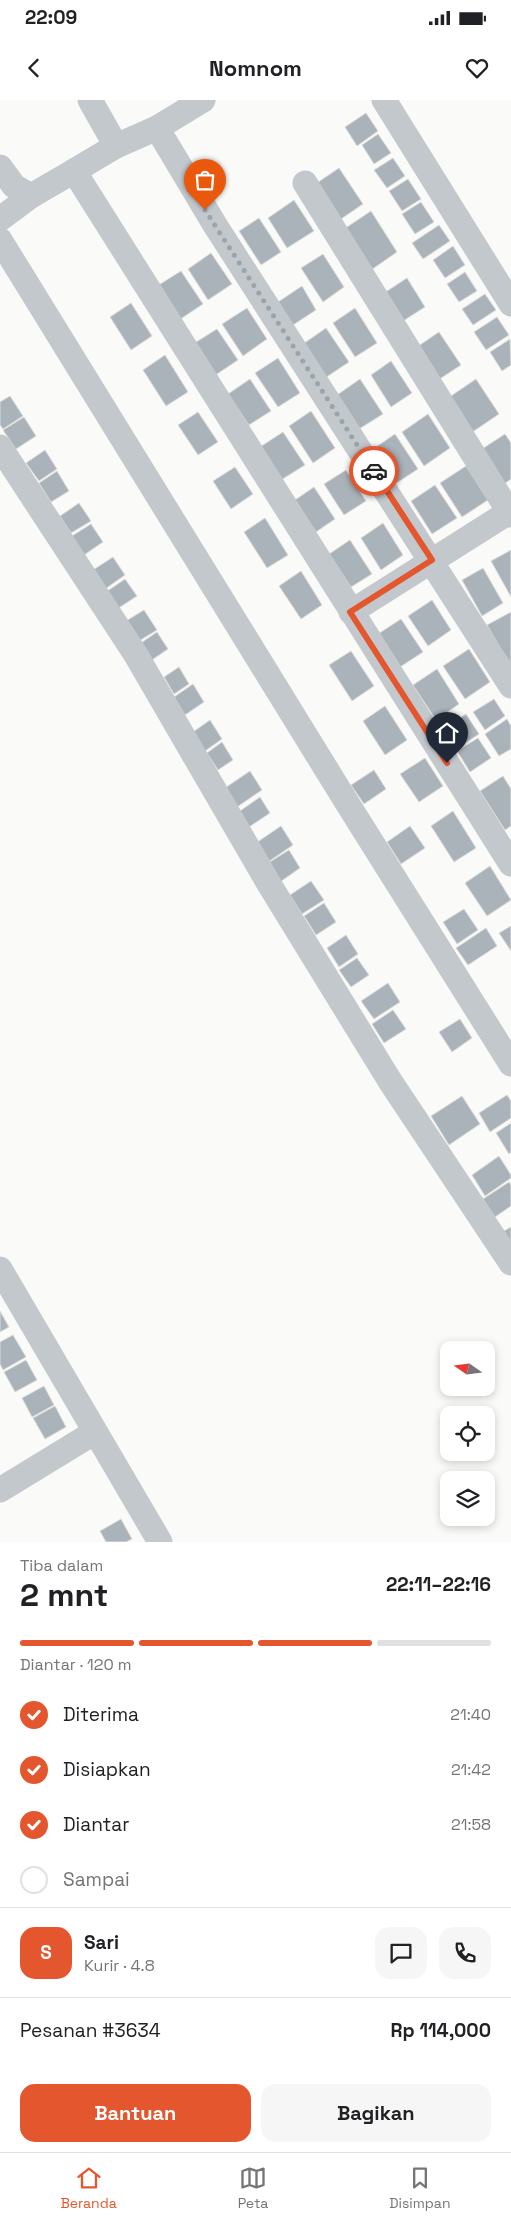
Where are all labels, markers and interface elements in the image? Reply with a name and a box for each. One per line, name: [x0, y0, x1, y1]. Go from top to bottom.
text: 22:09: [25, 5, 77, 30]
icon: back: [20, 54, 48, 82]
text: Nomnom: [209, 54, 302, 82]
icon: heart: [463, 54, 491, 82]
pin: [184, 159, 226, 210]
icon: bag: [191, 166, 219, 194]
courier: [349, 446, 399, 496]
icon: car: [360, 457, 388, 485]
pin: [426, 712, 468, 763]
icon: home: [433, 719, 461, 747]
north arrow: [440, 1341, 495, 1396]
map controls: [440, 1341, 495, 1526]
button: locate: [440, 1406, 495, 1461]
button: layers: [440, 1471, 495, 1526]
text: Tiba dalam: [20, 1555, 103, 1576]
text: 22:11–22:16: [386, 1572, 491, 1597]
text: 2 mnt: [20, 1575, 108, 1615]
text: Diantar · 120 m: [20, 1654, 132, 1675]
icon: check: [20, 1701, 48, 1729]
text: Diterima: [63, 1702, 139, 1727]
text: 21:40: [450, 1704, 491, 1725]
icon: check: [20, 1756, 48, 1784]
text: Disiapkan: [63, 1757, 151, 1782]
text: 21:42: [451, 1759, 491, 1780]
icon: check: [20, 1811, 48, 1839]
text: Diantar: [63, 1812, 129, 1837]
text: 21:58: [451, 1814, 491, 1835]
text: Sampai: [63, 1867, 130, 1892]
button: chat: [375, 1927, 427, 1979]
button: phone: [439, 1927, 491, 1979]
text: Sari: [84, 1930, 119, 1955]
text: S: [40, 1940, 52, 1965]
text: Kurir · 4.8: [84, 1955, 155, 1976]
text: Pesanan #3634: [20, 2018, 161, 2043]
text: Rp 114,000: [390, 2018, 491, 2043]
button: Bantuan: [20, 2084, 251, 2142]
button: Bagikan: [261, 2084, 491, 2142]
tab: Beranda: [60, 2164, 117, 2212]
tab: Peta: [238, 2164, 268, 2212]
tab: Disimpan: [389, 2164, 451, 2212]

